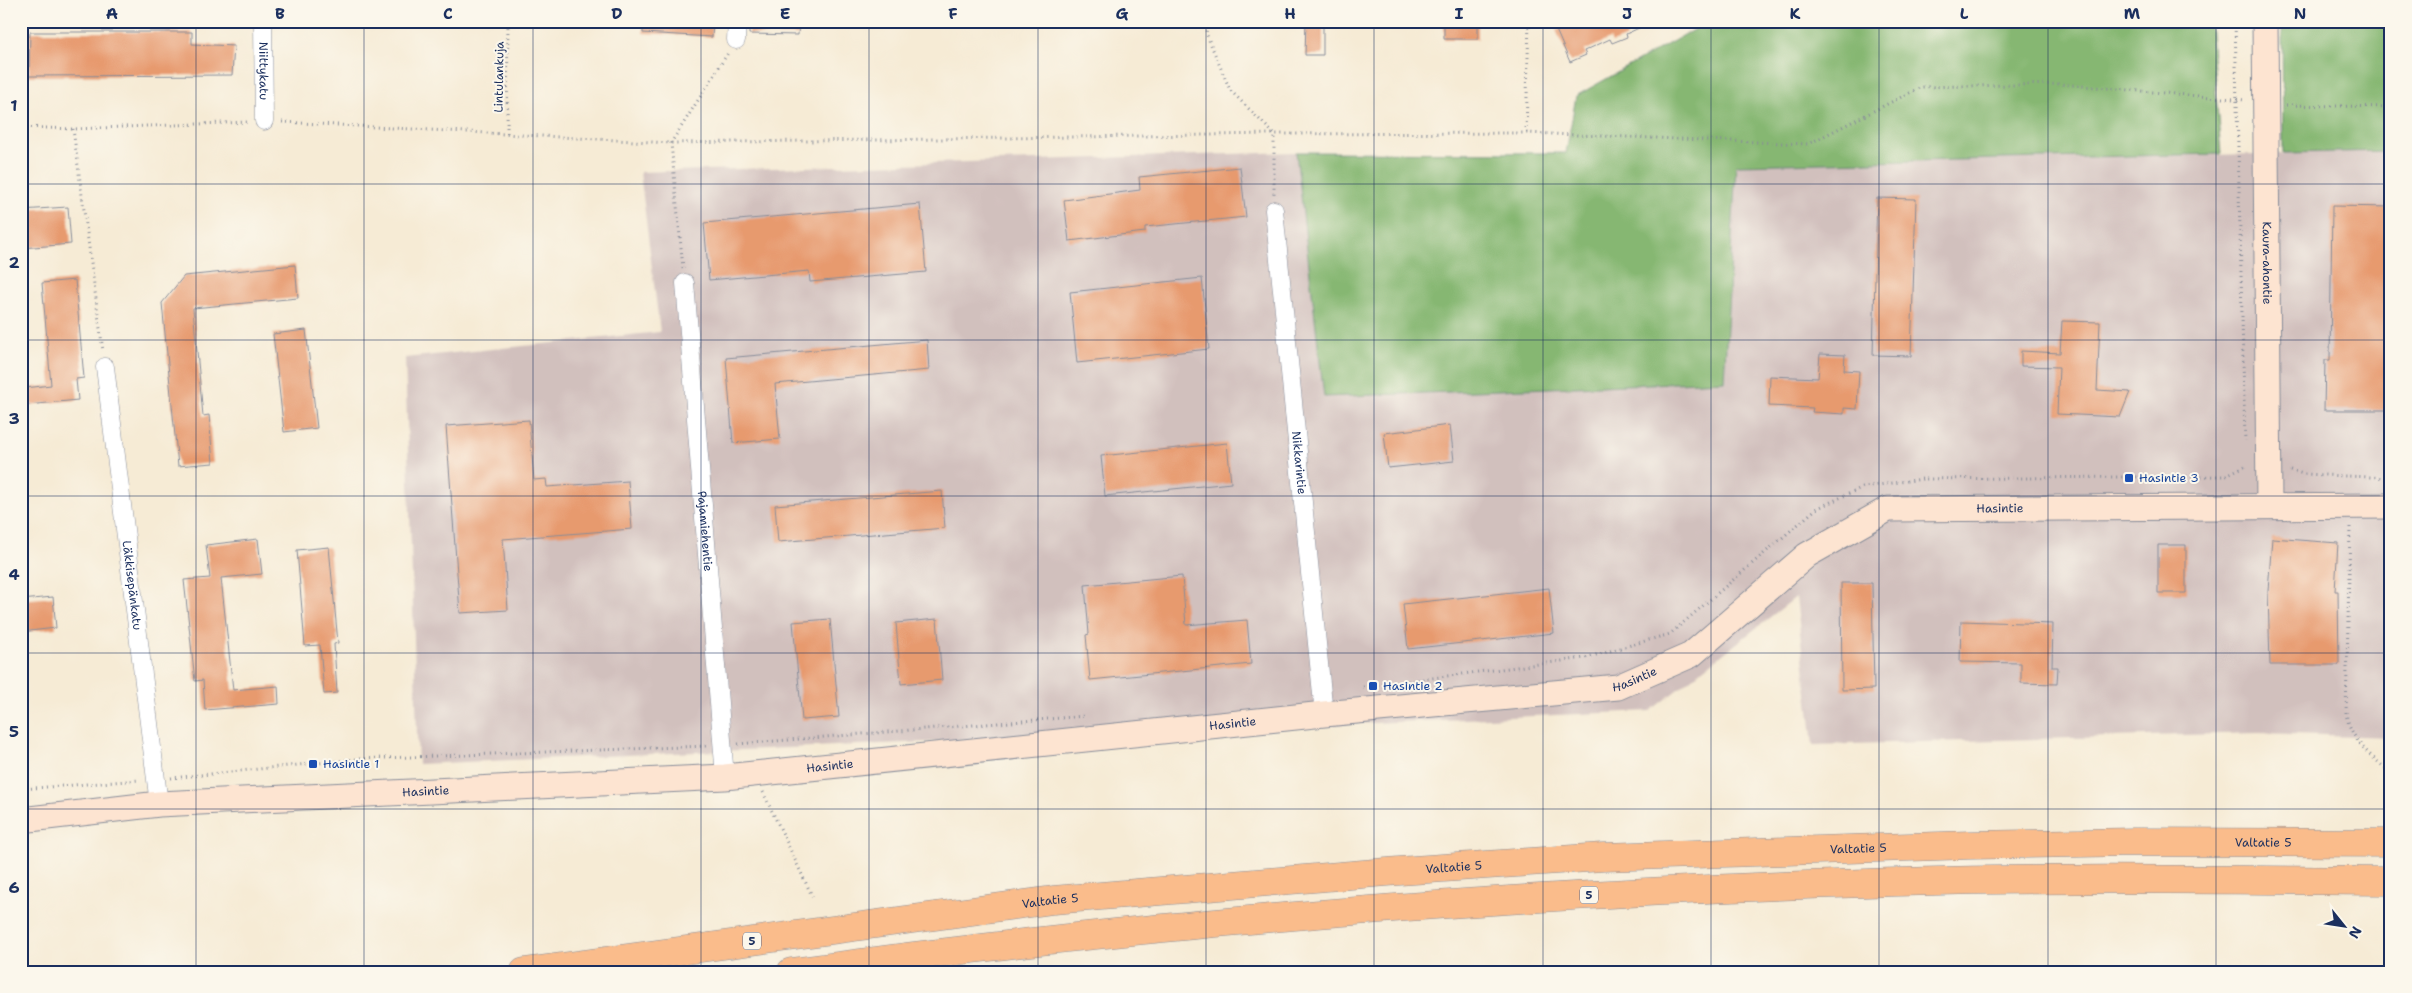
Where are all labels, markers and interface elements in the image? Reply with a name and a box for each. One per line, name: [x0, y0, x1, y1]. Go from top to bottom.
text: A: [106, 3, 118, 24]
text: B: [275, 3, 285, 24]
text: C: [443, 3, 453, 24]
text: D: [611, 3, 623, 24]
text: E: [780, 3, 790, 24]
text: F: [948, 3, 958, 24]
text: G: [1116, 3, 1129, 24]
text: H: [1284, 3, 1296, 24]
text: I: [1455, 3, 1464, 24]
text: J: [1622, 3, 1632, 24]
text: K: [1790, 3, 1801, 24]
text: L: [1960, 3, 1969, 24]
text: M: [2124, 3, 2141, 24]
text: N: [2294, 3, 2306, 24]
street label: Lintulankuja: [490, 41, 508, 113]
street label: Niittykatu: [255, 42, 272, 100]
text: 1: [10, 95, 18, 116]
street label: Kaura-ahontie: [2259, 221, 2275, 305]
text: 2: [8, 252, 20, 273]
text: 3: [8, 408, 20, 429]
street label: Nikkarintie: [1288, 430, 1310, 495]
place label: Hasintie 3: [2139, 470, 2199, 486]
marker: Hasintie 3: [2123, 472, 2135, 484]
street label: Pajamiehentie: [694, 490, 716, 572]
street label: Hasintie: [1976, 500, 2024, 516]
street label: Läkkisepänkatu: [119, 540, 145, 631]
text: 4: [8, 564, 20, 585]
street label: Hasintie: [1612, 663, 1659, 695]
place label: Hasintie 2: [1383, 678, 1443, 694]
marker: Hasintie 2: [1367, 680, 1379, 692]
street label: Hasintie: [1208, 713, 1257, 734]
text: 5: [9, 721, 19, 742]
place label: Hasintie 1: [323, 756, 379, 772]
street label: Hasintie: [806, 756, 854, 776]
marker: Hasintie 1: [307, 758, 319, 770]
street label: Hasintie: [402, 782, 450, 800]
street label: Valtatie 5: [2235, 834, 2292, 851]
street label: Valtatie 5: [1830, 840, 1887, 858]
street label: Valtatie 5: [1425, 857, 1483, 877]
text: 6: [8, 877, 20, 898]
road number: 5: [1580, 886, 1598, 904]
street label: Valtatie 5: [1021, 890, 1079, 912]
north arrow: [2320, 900, 2370, 950]
text: N: [2345, 923, 2366, 942]
road number: 5: [743, 932, 761, 949]

